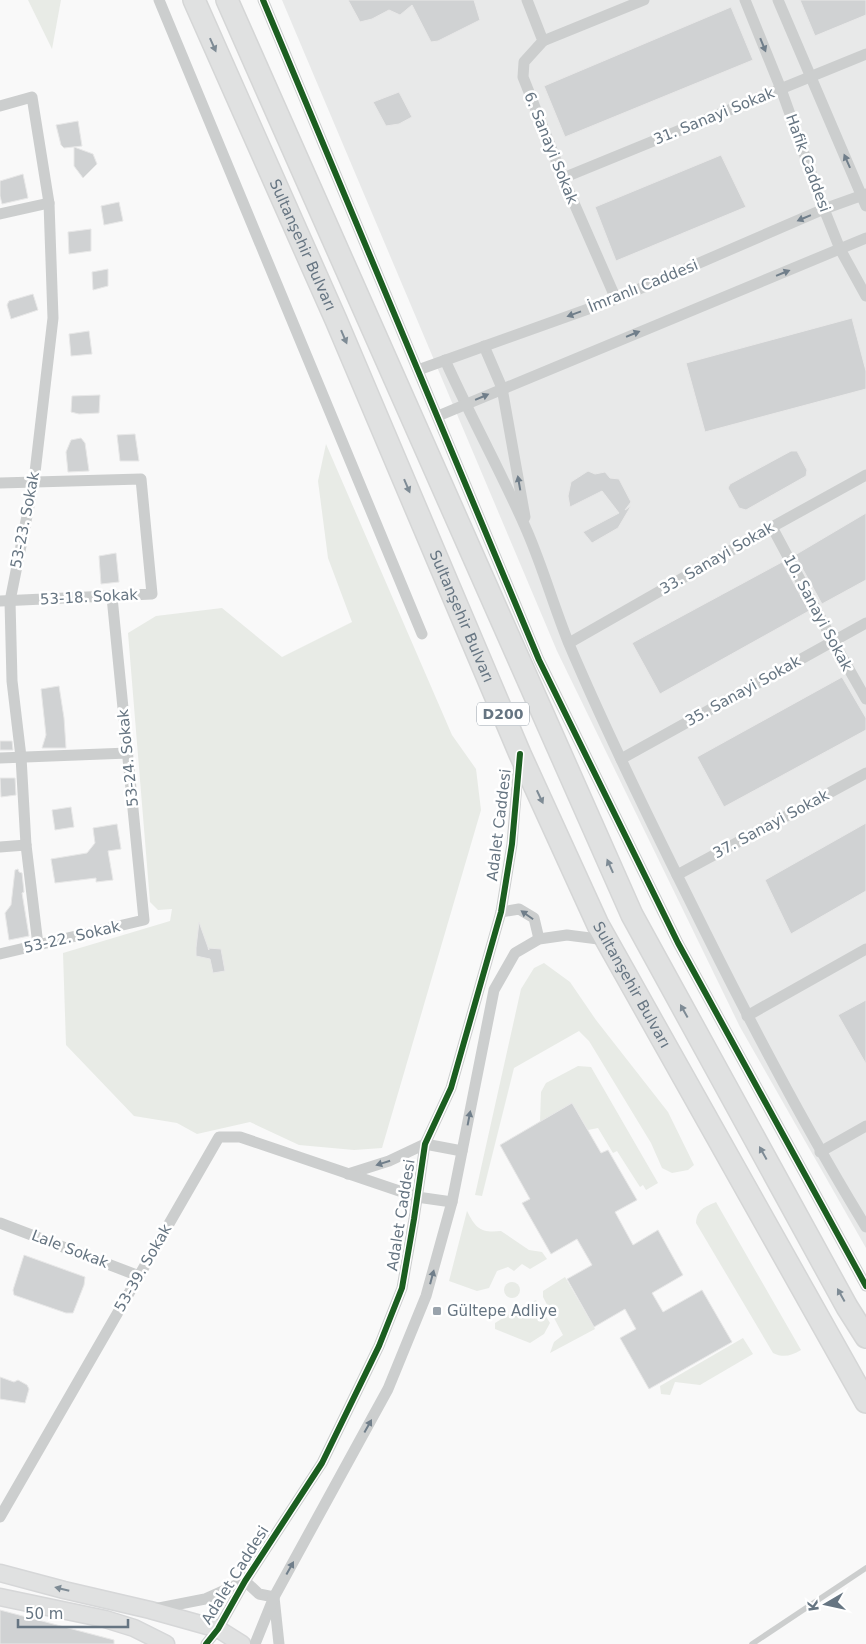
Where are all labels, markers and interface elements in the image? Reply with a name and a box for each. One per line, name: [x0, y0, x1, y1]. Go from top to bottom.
one-way arrow: [209, 37, 218, 52]
one-way arrow: [759, 38, 767, 53]
street label: 31. Sanayi Sokak: [651, 83, 777, 148]
street label: 6. Sanayi Sokak: [520, 89, 582, 207]
street label: Hafik Caddesi: [782, 111, 834, 215]
one-way arrow: [842, 154, 850, 168]
street label: Sultanşehir Bulvarı: [266, 176, 340, 313]
one-way arrow: [797, 214, 811, 222]
street label: İmranlı Caddesi: [585, 255, 701, 316]
one-way arrow: [776, 268, 790, 276]
one-way arrow: [566, 311, 581, 318]
one-way arrow: [340, 330, 348, 344]
one-way arrow: [625, 330, 640, 338]
one-way arrow: [475, 392, 489, 400]
street label: 53-23. Sokak: [7, 470, 43, 570]
one-way arrow: [514, 475, 522, 491]
one-way arrow: [404, 479, 411, 494]
street label: 33. Sanayi Sokak: [657, 518, 778, 598]
street label: Sultanşehir Bulvarı: [426, 548, 498, 685]
street label: 10. Sanayi Sokak: [780, 552, 856, 674]
street label: 53-18. Sokak: [40, 585, 139, 609]
street label: 35. Sanayi Sokak: [682, 652, 804, 730]
road number: D200: [477, 702, 529, 726]
street label: 53-24. Sokak: [114, 708, 142, 808]
street label: Adalet Caddesi: [483, 768, 515, 882]
street label: 37. Sanayi Sokak: [710, 786, 832, 862]
one-way arrow: [536, 790, 544, 804]
one-way arrow: [606, 859, 614, 873]
one-way arrow: [520, 910, 534, 920]
street label: 53-22. Sokak: [22, 917, 122, 957]
street label: Sultanşehir Bulvarı: [589, 918, 674, 1051]
one-way arrow: [680, 1004, 689, 1017]
one-way arrow: [465, 1110, 473, 1126]
one-way arrow: [758, 1146, 767, 1160]
street label: Adalet Caddesi: [383, 1158, 419, 1272]
one-way arrow: [375, 1159, 390, 1167]
street label: 53-39. Sokak: [111, 1221, 175, 1315]
street label: Lale Sokak: [29, 1226, 111, 1272]
one-way arrow: [428, 1269, 436, 1284]
one-way arrow: [837, 1288, 845, 1303]
place label: Gültepe Adliye: [447, 1302, 557, 1320]
marker: Gültepe Adliye: [431, 1305, 443, 1317]
one-way arrow: [364, 1418, 372, 1433]
street label: Adalet Caddesi: [198, 1522, 272, 1628]
one-way arrow: [286, 1561, 294, 1576]
north arrow: [801, 1579, 851, 1629]
one-way arrow: [55, 1585, 70, 1593]
scale bar: [18, 1596, 128, 1628]
text: K: [804, 1598, 822, 1613]
text: 50 m: [25, 1605, 63, 1623]

